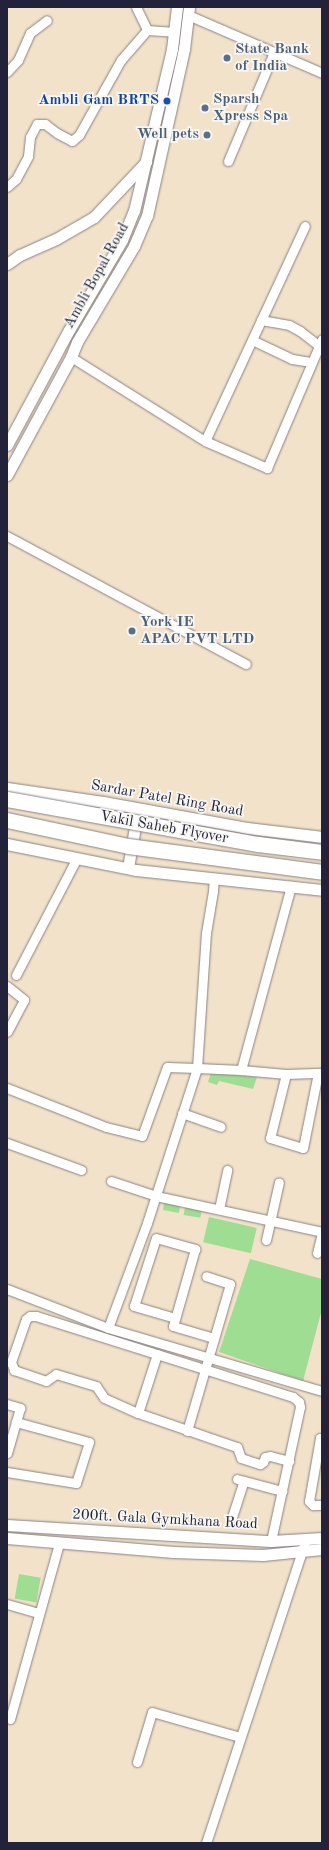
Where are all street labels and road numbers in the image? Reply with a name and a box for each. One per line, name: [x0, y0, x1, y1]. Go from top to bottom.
street label: Ambli Bopal Road: [61, 220, 133, 332]
street label: Sardar Patel Ring Road: [89, 777, 245, 821]
street label: Vakil Saheb Flyover: [98, 808, 230, 848]
street label: 200ft. Gala Gymkhana Road: [72, 1506, 258, 1534]

